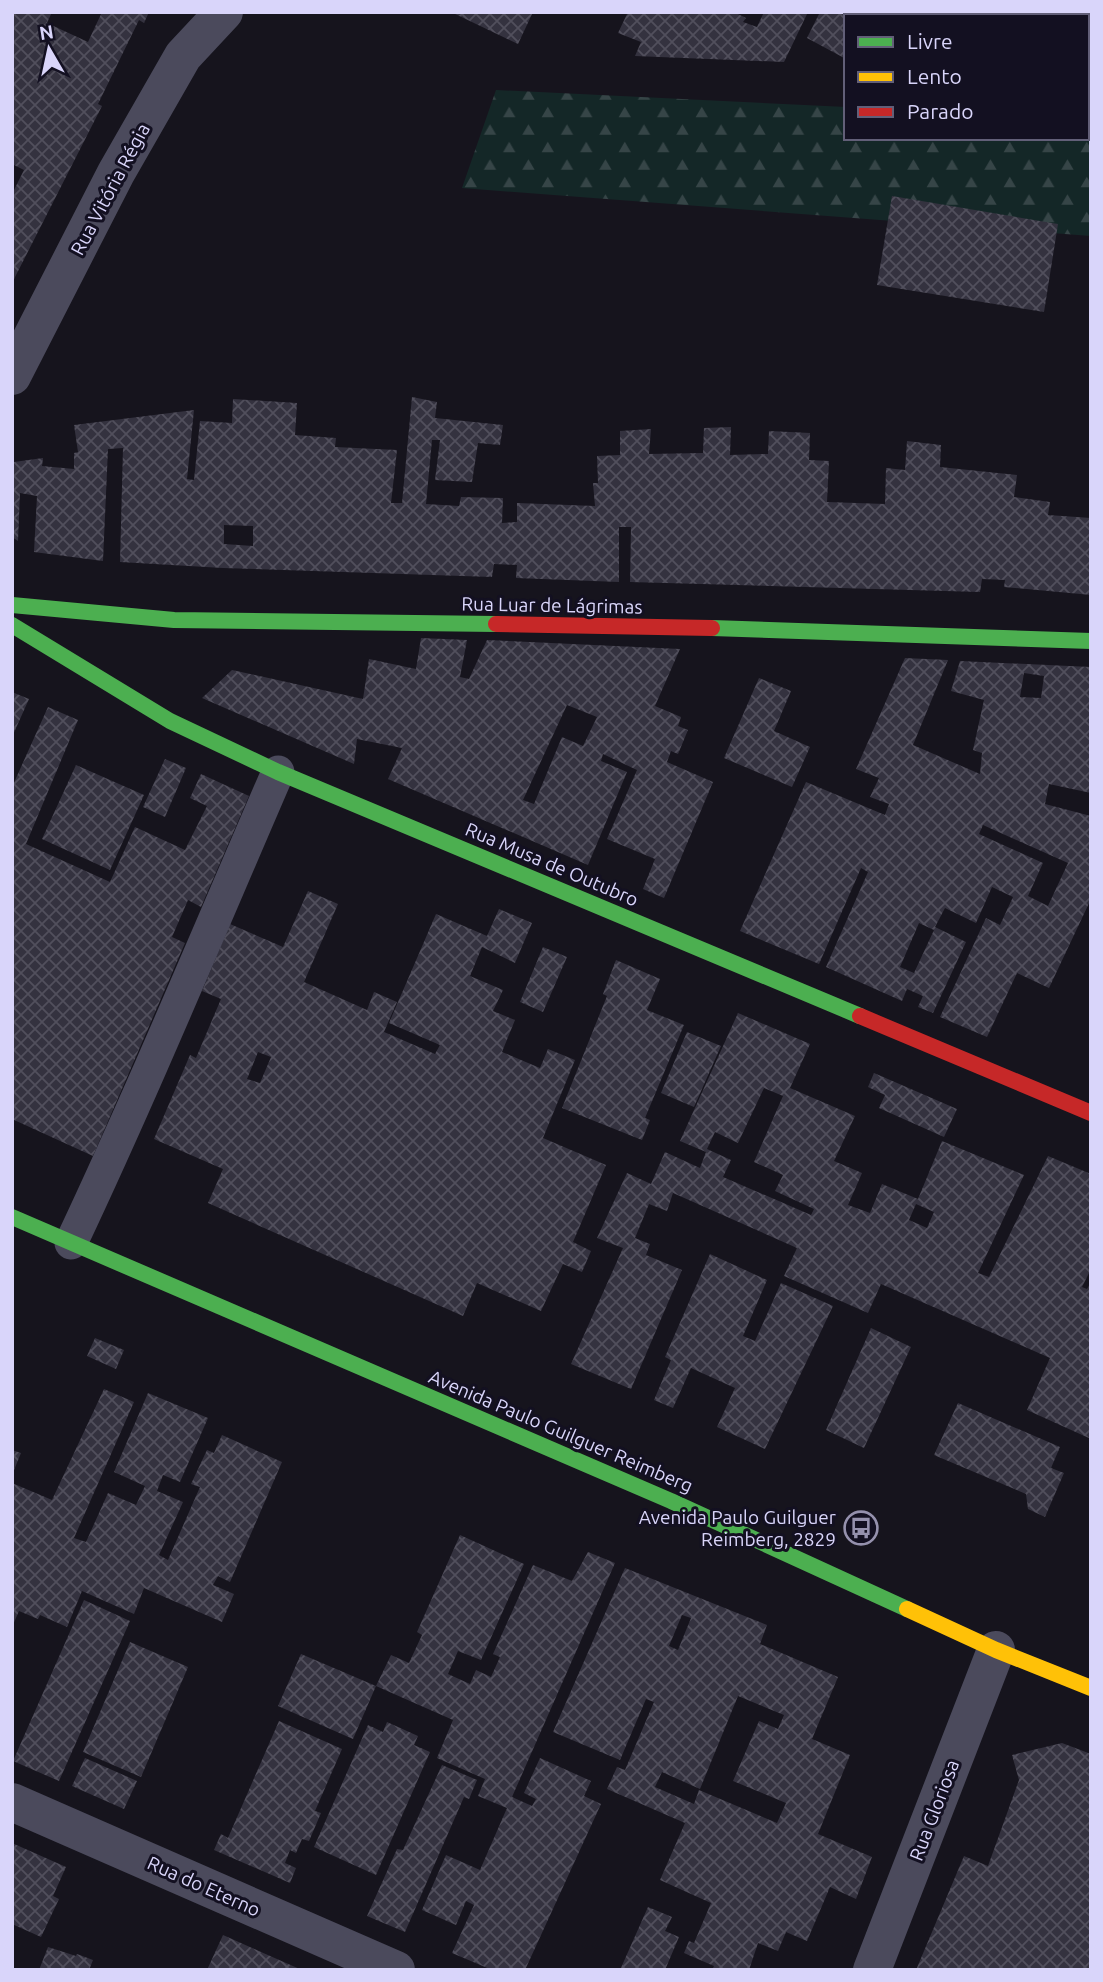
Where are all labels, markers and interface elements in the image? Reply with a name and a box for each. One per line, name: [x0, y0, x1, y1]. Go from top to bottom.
north arrow: [14, 14, 84, 84]
legend: [844, 14, 1089, 140]
text: N: [38, 20, 55, 44]
text: Livre: [907, 29, 953, 53]
text: Lento: [907, 64, 962, 88]
text: Parado: [907, 99, 973, 123]
street label: Rua Vitória Régia: [66, 119, 154, 259]
street label: Rua Luar de Lágrimas: [461, 592, 643, 618]
street label: Rua Musa de Outubro: [462, 818, 642, 910]
street label: Avenida Paulo Guilguer Reimberg: [426, 1365, 696, 1497]
place label: Avenida Paulo Guilguer Reimberg, 2829: [639, 1506, 836, 1550]
bus stop icon: Avenida Paulo Guilguer Reimberg, 2829: [842, 1509, 880, 1547]
street label: Rua Gloriosa: [905, 1756, 963, 1864]
street label: Rua do Eterno: [144, 1851, 264, 1921]

